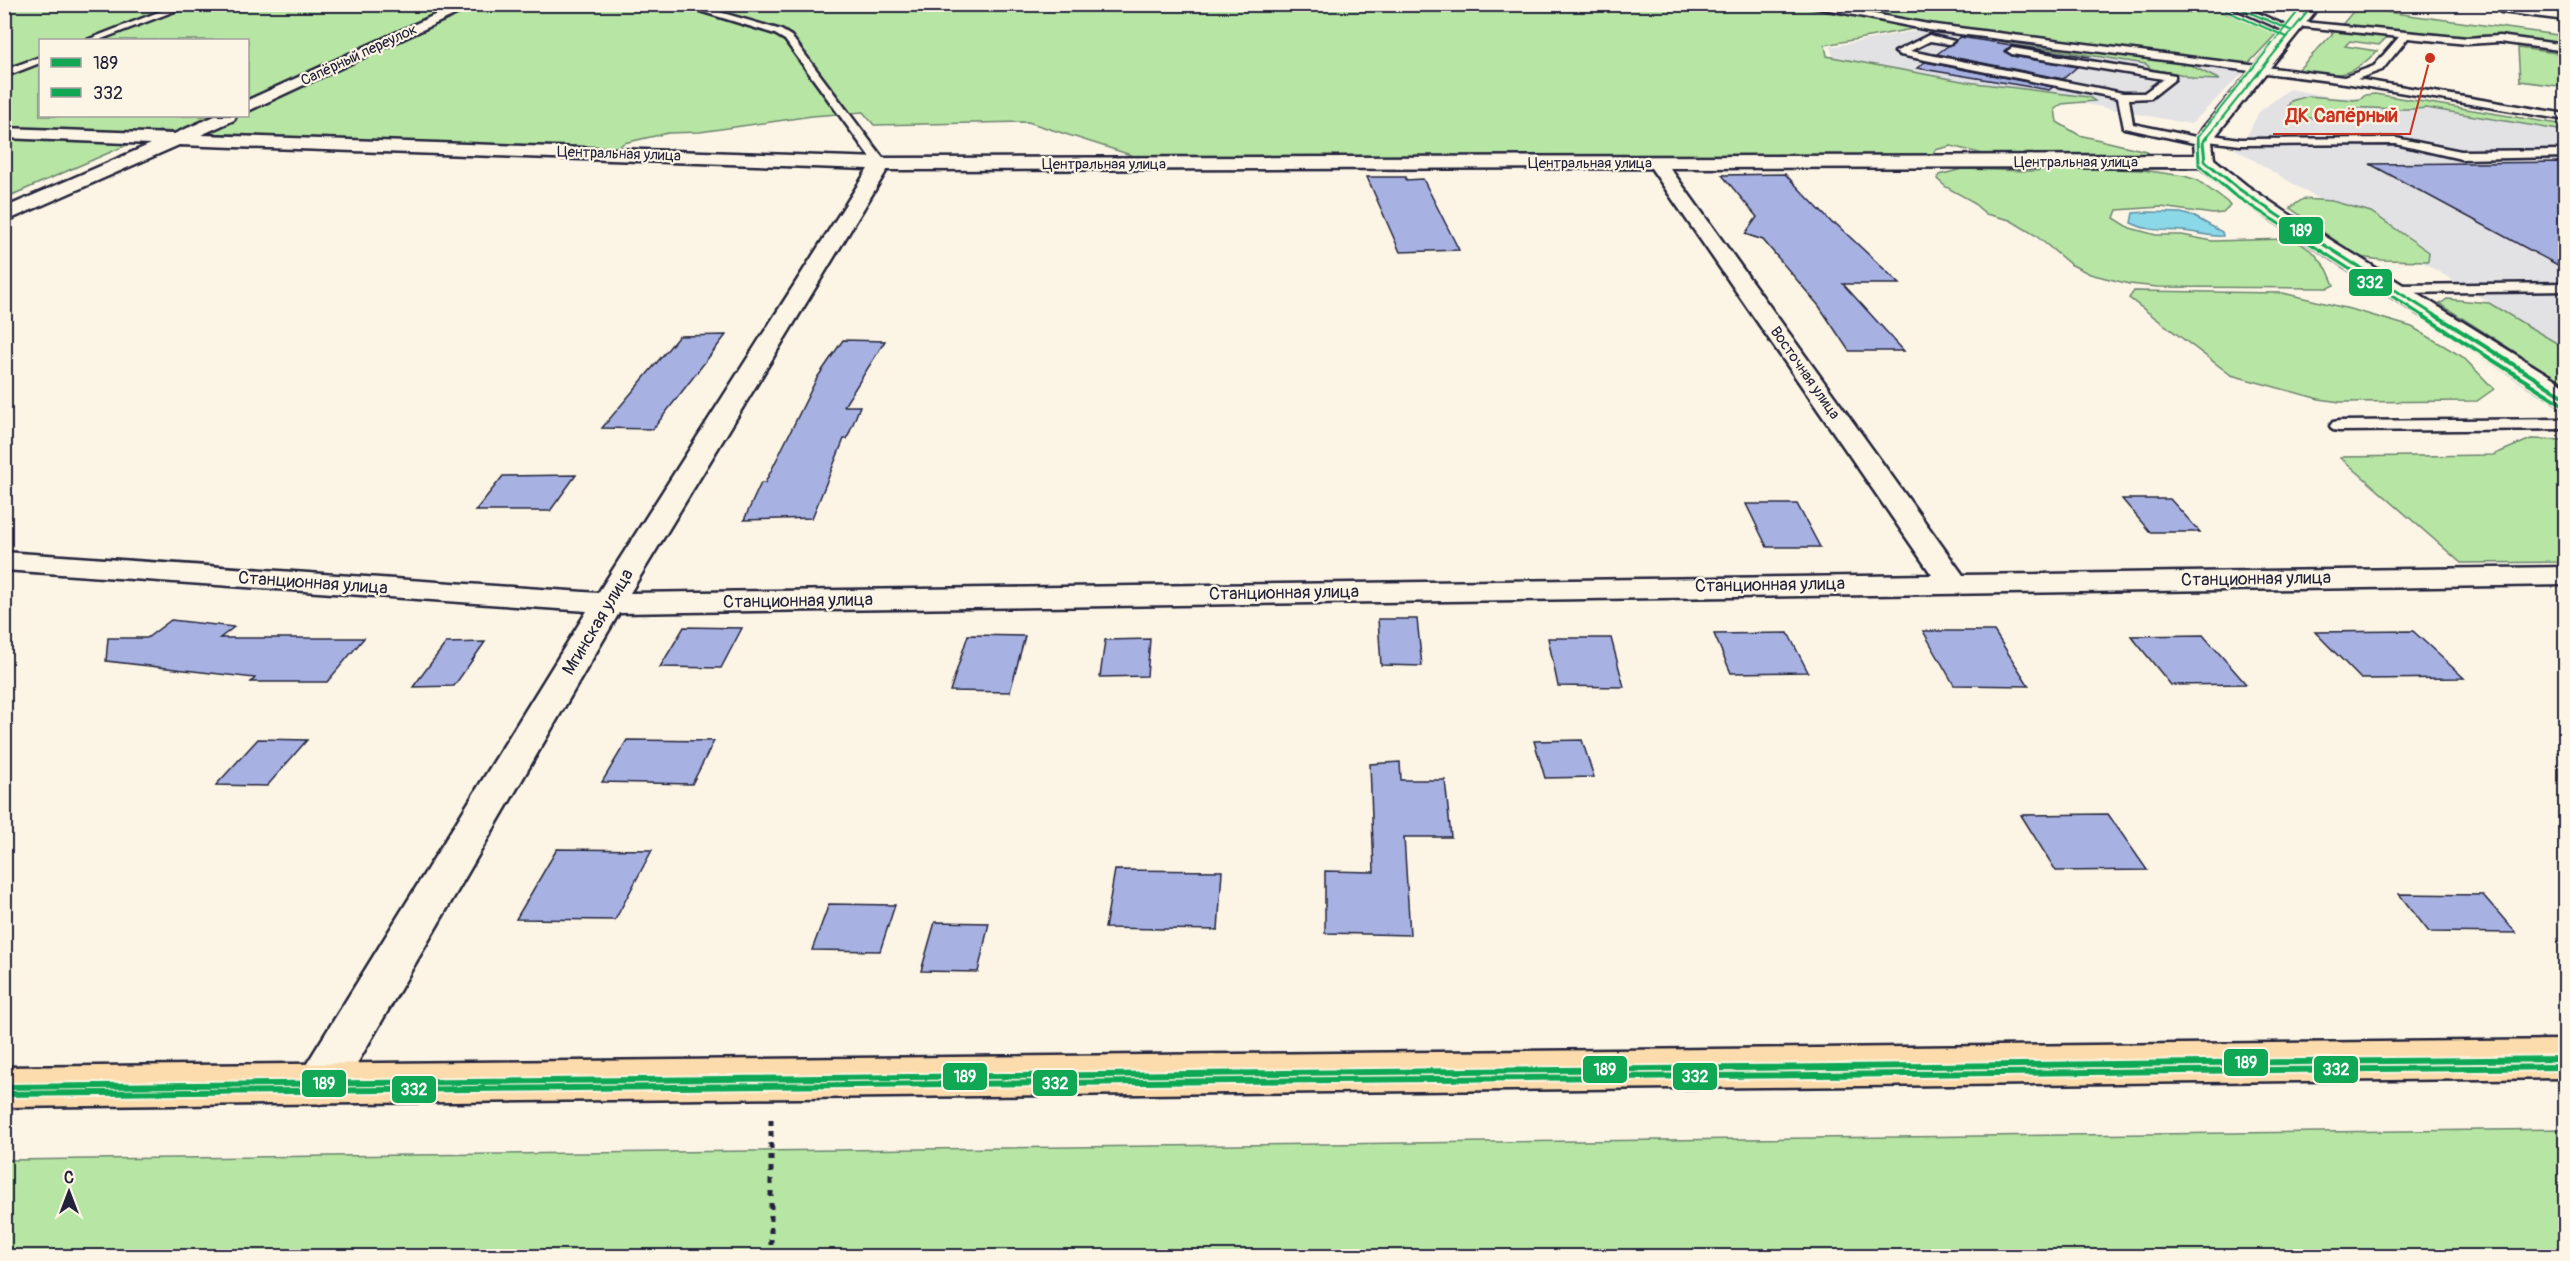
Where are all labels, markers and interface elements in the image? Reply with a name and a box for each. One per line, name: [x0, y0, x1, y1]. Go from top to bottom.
street label: Сапёрный переулок: [298, 20, 420, 90]
legend: [39, 39, 249, 117]
text: 189: [93, 52, 118, 75]
text: 332: [93, 82, 123, 105]
callout: ДК Сапёрный: [2273, 96, 2410, 134]
text: ДК Сапёрный: [2285, 103, 2398, 128]
street label: Центральная улица: [557, 142, 681, 166]
street label: Центральная улица: [2014, 153, 2138, 172]
street label: Центральная улица: [1528, 154, 1652, 173]
street label: Центральная улица: [1042, 155, 1166, 174]
line badge: 189: [2278, 216, 2324, 245]
text: 189: [2290, 221, 2312, 241]
line badge: 332: [2348, 268, 2393, 297]
text: 332: [2357, 273, 2383, 293]
street label: Восточная улица: [1766, 323, 1844, 423]
street label: Мгинская улица: [557, 565, 639, 679]
street label: Станционная улица: [237, 566, 389, 600]
street label: Станционная улица: [2181, 566, 2331, 592]
street label: Станционная улица: [1695, 572, 1845, 598]
street label: Станционная улица: [1209, 580, 1359, 606]
street label: Станционная улица: [723, 588, 873, 614]
line badge: 189: [2223, 1048, 2269, 1077]
text: 189: [2235, 1053, 2257, 1073]
line badge: 189: [1582, 1055, 1628, 1084]
line badge: 332: [2313, 1055, 2359, 1084]
text: 189: [1594, 1060, 1616, 1080]
text: 332: [2323, 1060, 2349, 1080]
line badge: 189: [942, 1062, 988, 1091]
line badge: 332: [1672, 1062, 1718, 1091]
text: 189: [954, 1067, 976, 1087]
text: 332: [1682, 1067, 1708, 1087]
line badge: 189: [301, 1069, 347, 1098]
line badge: 332: [1032, 1069, 1078, 1097]
text: 189: [313, 1074, 335, 1094]
text: 332: [1042, 1074, 1068, 1094]
line badge: 332: [391, 1075, 437, 1104]
text: 332: [401, 1080, 427, 1100]
north arrow: [39, 1162, 99, 1222]
text: С: [64, 1168, 74, 1188]

